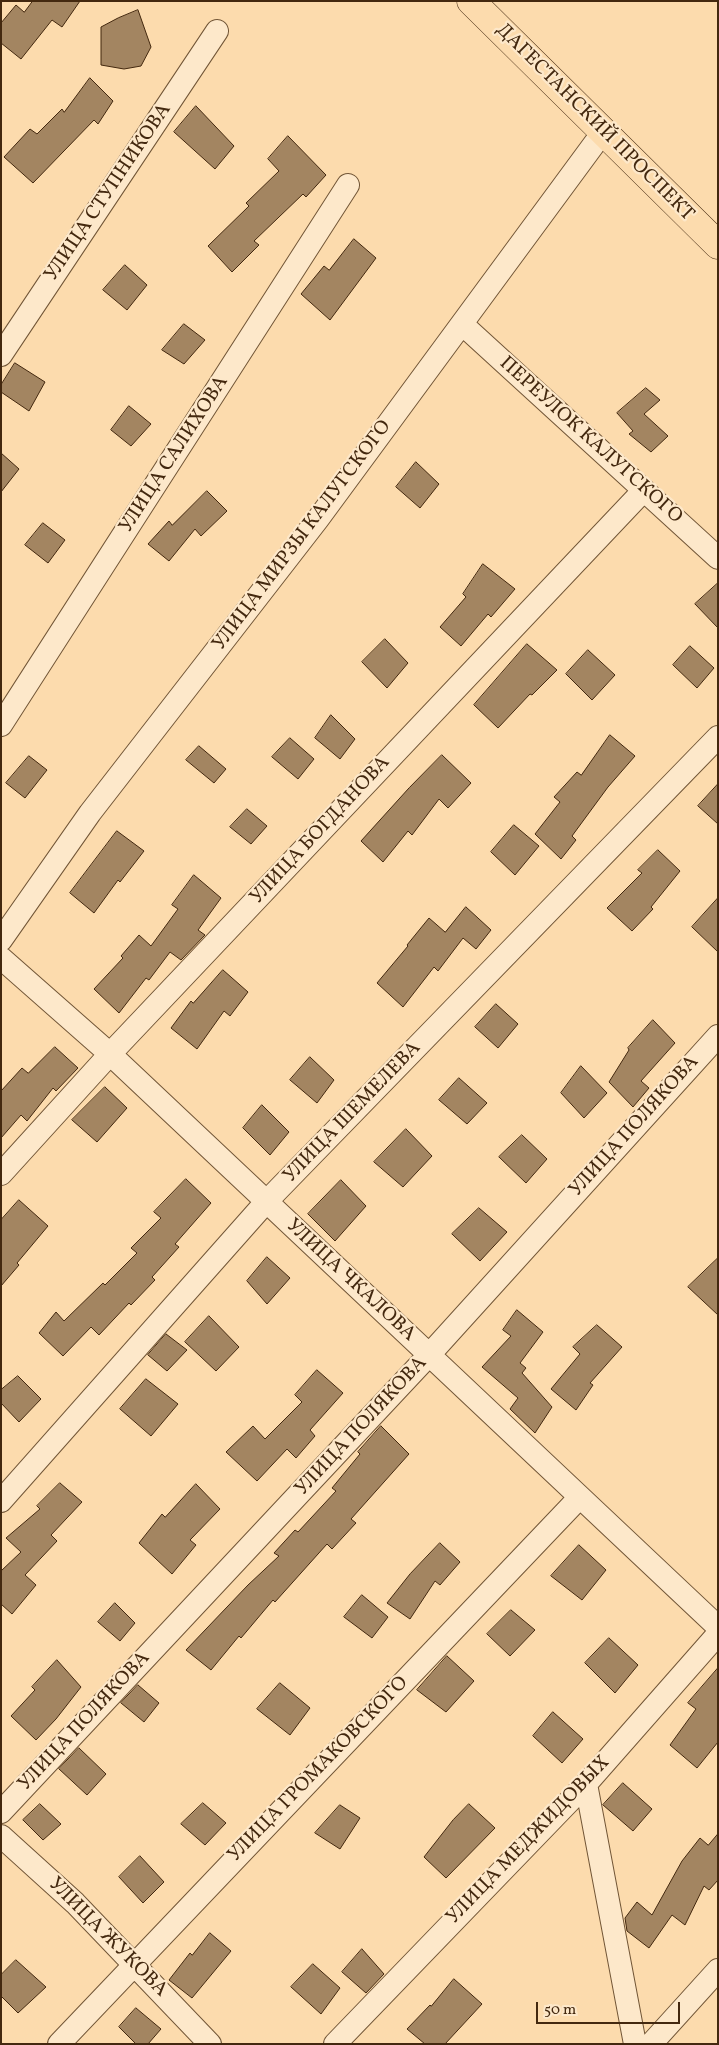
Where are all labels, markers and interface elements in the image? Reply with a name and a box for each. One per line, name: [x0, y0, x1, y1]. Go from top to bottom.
street label: ДАГЕСТАНСКИЙ ПРОСПЕКТ: [490, 19, 698, 227]
street label: УЛИЦА СТУПНИКОВА: [41, 99, 177, 287]
street label: ПЕРЕУЛОК КАЛУГСКОГО: [493, 352, 687, 530]
street label: УЛИЦА САЛИХОВА: [115, 372, 235, 538]
street label: УЛИЦА МИРЗЫ КАЛУГСКОГО: [208, 416, 398, 656]
street label: УЛИЦА БОГДАНОВА: [246, 752, 396, 910]
street label: УЛИЦА ШЕМЕЛЕВА: [279, 1037, 427, 1189]
street label: УЛИЦА ПОЛЯКОВА: [565, 1051, 705, 1203]
street label: УЛИЦА ЧКАЛОВА: [280, 1215, 420, 1347]
street label: УЛИЦА ПОЛЯКОВА: [291, 1352, 433, 1502]
street label: УЛИЦА ПОЛЯКОВА: [14, 1647, 156, 1797]
street label: УЛИЦА ГРОМАКОВСКОГО: [224, 1672, 414, 1868]
street label: УЛИЦА МЕДЖИДОВЫХ: [442, 1752, 616, 1930]
street label: УЛИЦА ЖУКОВА: [42, 1873, 172, 2003]
scale bar: [539, 1992, 683, 2024]
text: 50 m: [544, 2000, 576, 2021]

